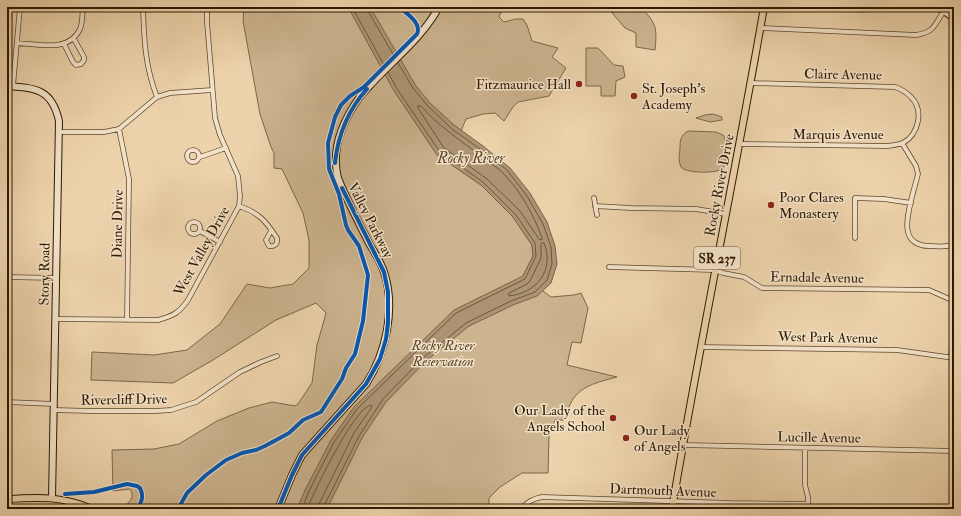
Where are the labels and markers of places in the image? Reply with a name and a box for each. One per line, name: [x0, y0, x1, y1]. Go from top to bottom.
place label: Fitzmaurice Hall: [476, 76, 571, 93]
marker: Fitzmaurice Hall: [574, 79, 584, 89]
place label: St. Joseph's Academy: [641, 80, 705, 114]
marker: St. Joseph's Academy: [629, 91, 639, 101]
place label: Poor Clares Monastery: [779, 189, 844, 223]
marker: Poor Clares Monastery: [766, 200, 776, 210]
place label: Our Lady of the Angels School: [514, 402, 605, 435]
marker: Our Lady of the Angels School: [608, 413, 618, 423]
place label: Our Lady of Angels: [634, 422, 691, 455]
marker: Our Lady of Angels: [621, 433, 631, 443]

